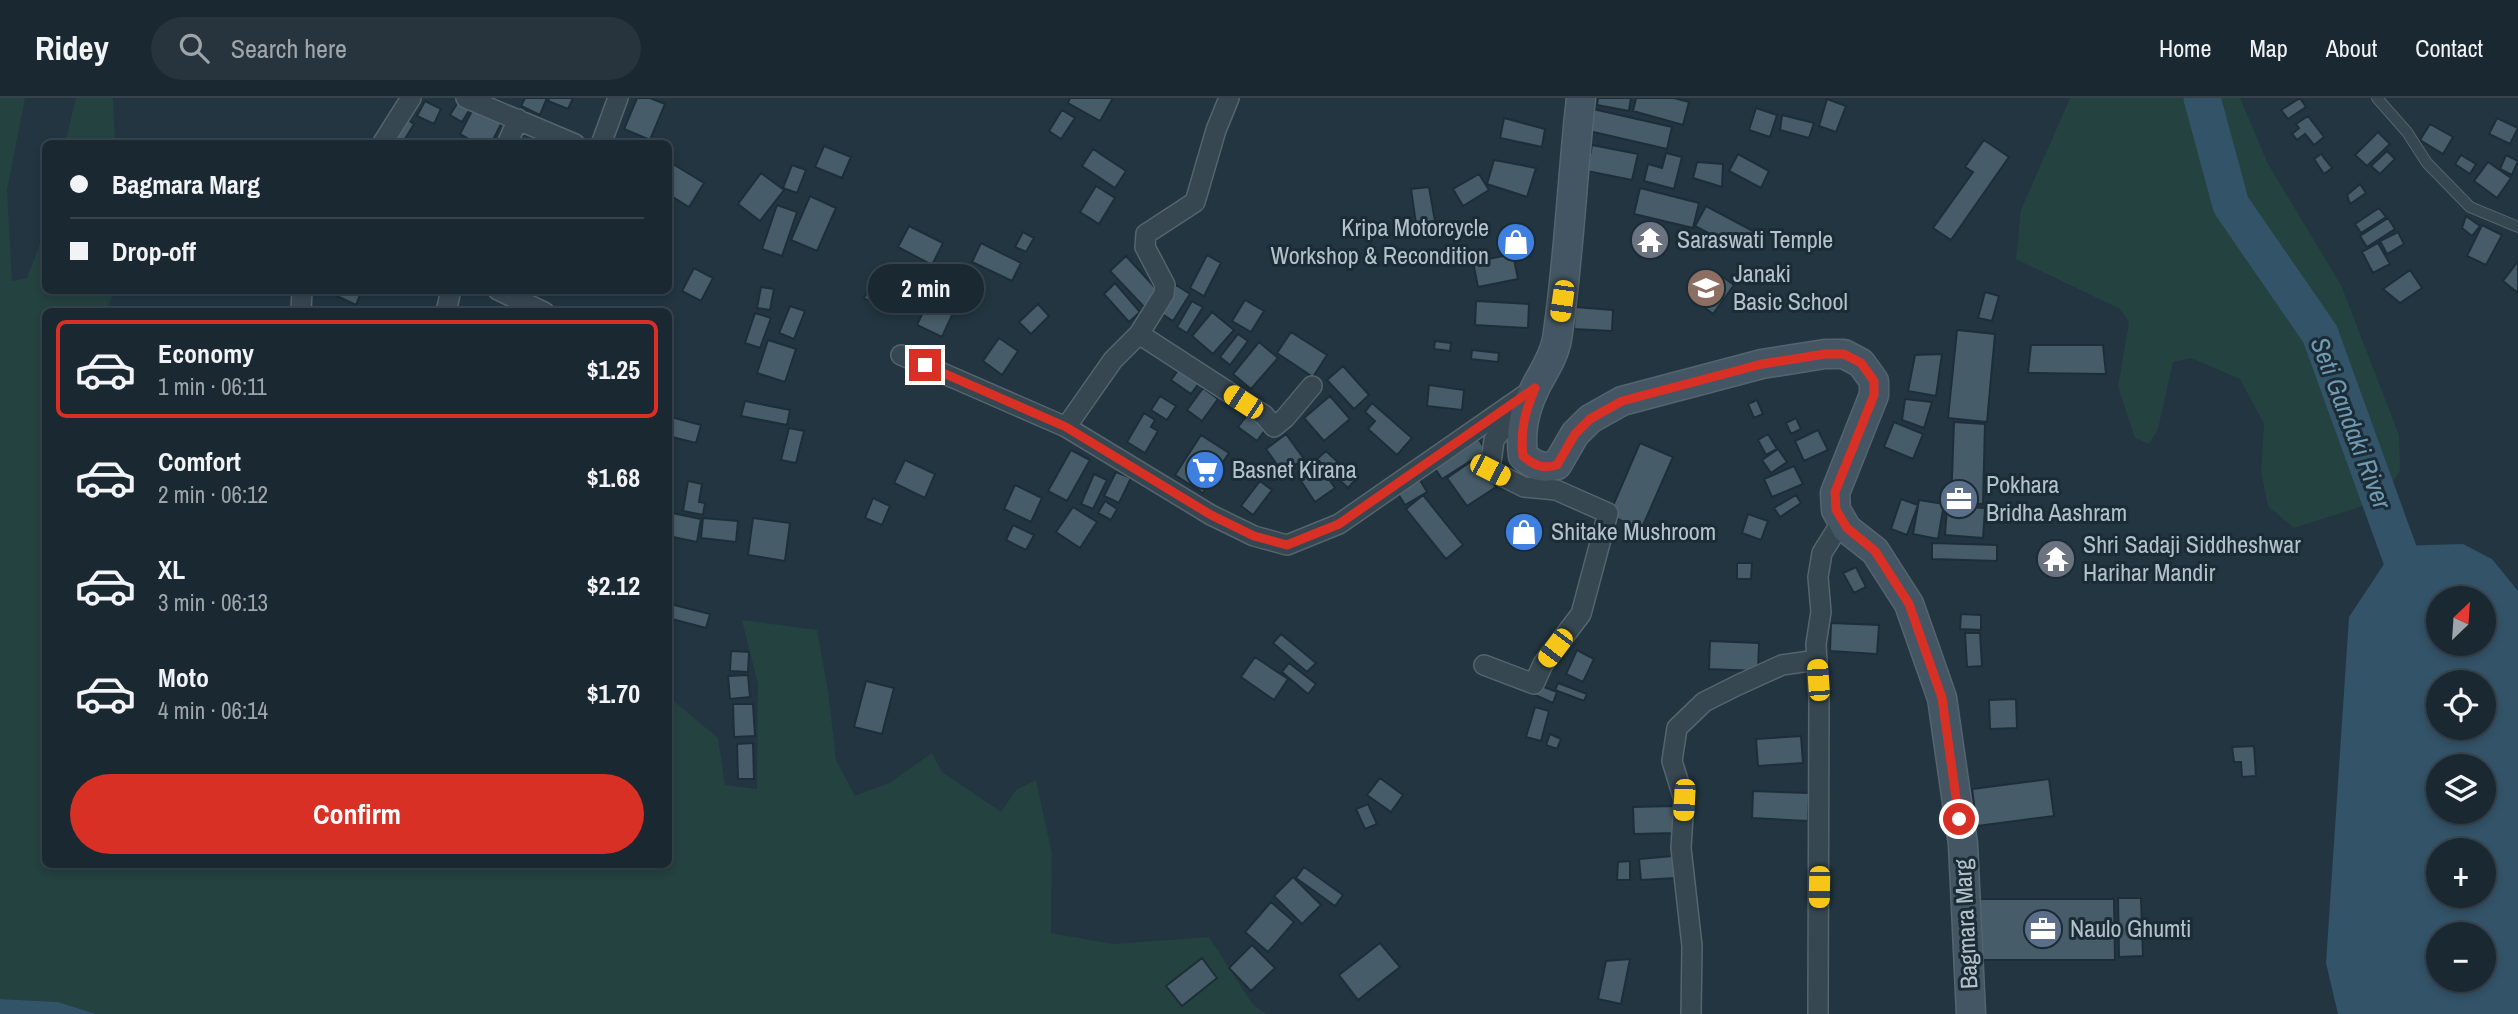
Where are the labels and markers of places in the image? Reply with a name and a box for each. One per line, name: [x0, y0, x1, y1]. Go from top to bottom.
place label: Kripa Motorcycle Workshop & Recondition: [1271, 211, 1489, 271]
temple icon: Saraswati Temple: [1629, 219, 1671, 261]
shop icon: Kripa Motorcycle Workshop & Recondition: [1495, 221, 1537, 263]
place label: Saraswati Temple: [1677, 223, 1833, 255]
place label: Janaki Basic School: [1733, 257, 1848, 317]
school or university icon: Janaki Basic School: [1685, 267, 1727, 309]
supermarket icon: Basnet Kirana: [1184, 449, 1226, 491]
place label: Basnet Kirana: [1232, 453, 1357, 485]
place label: Pokhara Bridha Aashram: [1986, 468, 2127, 528]
office icon: Pokhara Bridha Aashram: [1938, 478, 1980, 520]
shop icon: Shitake Mushroom: [1503, 511, 1545, 553]
place label: Shitake Mushroom: [1551, 515, 1716, 547]
place label: Shri Sadaji Siddheshwar Harihar Mandir: [2083, 528, 2301, 588]
temple icon: Shri Sadaji Siddheshwar Harihar Mandir: [2035, 538, 2077, 580]
office icon: Naulo Ghumti: [2022, 908, 2064, 950]
place label: Naulo Ghumti: [2070, 912, 2191, 944]

